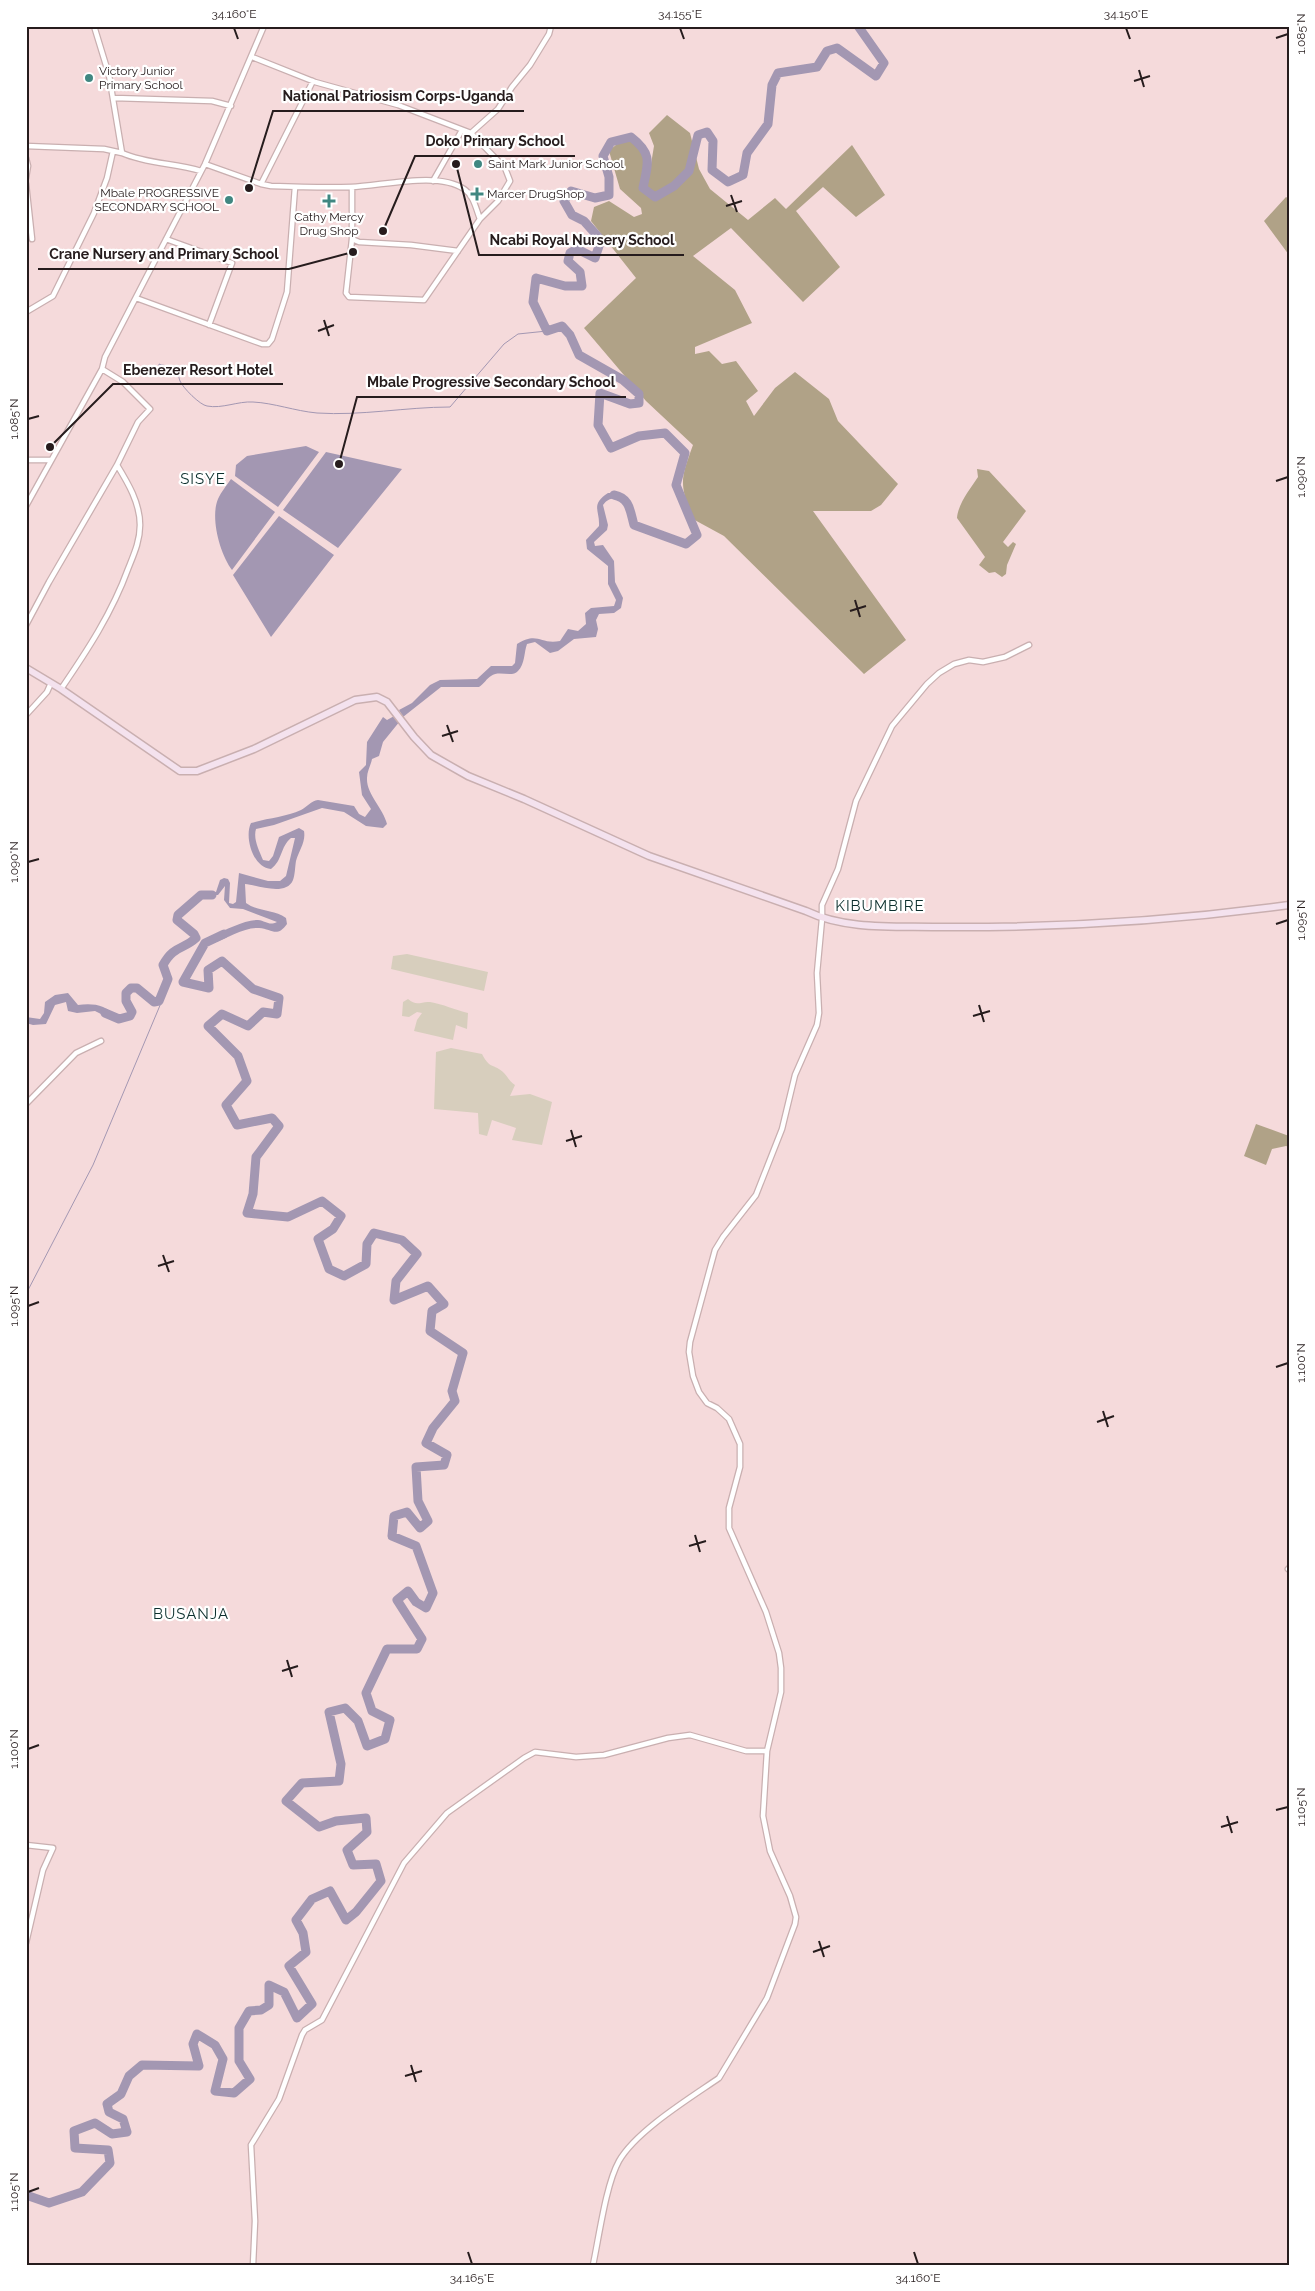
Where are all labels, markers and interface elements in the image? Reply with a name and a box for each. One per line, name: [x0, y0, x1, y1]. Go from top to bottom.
text: 34.160°E: [211, 7, 257, 21]
text: 34.155°E: [658, 7, 702, 21]
text: 34.150°E: [1104, 7, 1148, 21]
text: 1.085°N: [1294, 14, 1308, 54]
place label: Victory Junior Primary School: [99, 64, 183, 92]
marker: Victory Junior Primary School: [83, 72, 95, 84]
callout: National Patriosism Corps-Uganda: [273, 82, 524, 111]
text: National Patriosism Corps-Uganda: [282, 88, 514, 104]
callout: Doko Primary School: [415, 127, 575, 156]
text: Doko Primary School: [425, 133, 565, 149]
place label: Saint Mark Junior School: [488, 157, 625, 171]
marker: Saint Mark Junior School: [472, 158, 484, 170]
place label: Mbale PROGRESSIVE SECONDARY SCHOOL: [94, 186, 219, 214]
place label: Marcer DrugShop: [487, 187, 585, 201]
marker: Marcer DrugShop: [471, 188, 483, 200]
marker: Mbale PROGRESSIVE SECONDARY SCHOOL: [223, 194, 235, 206]
marker: Cathy Mercy Drug Shop: [322, 194, 336, 208]
place label: Cathy Mercy Drug Shop: [294, 210, 364, 238]
callout: Ncabi Royal Nursery School: [479, 226, 684, 255]
text: Ncabi Royal Nursery School: [489, 232, 675, 248]
callout: Crane Nursery and Primary School: [38, 240, 289, 269]
text: Crane Nursery and Primary School: [49, 246, 279, 262]
callout: Ebenezer Resort Hotel: [113, 355, 283, 384]
text: Ebenezer Resort Hotel: [123, 362, 273, 378]
callout: Mbale Progressive Secondary School: [357, 368, 626, 397]
text: Mbale Progressive Secondary School: [367, 374, 616, 390]
text: 1.085°N: [7, 399, 21, 439]
text: 1.090°N: [1294, 456, 1308, 498]
district label: SISYE: [180, 470, 226, 488]
text: 1.090°N: [7, 841, 21, 883]
district label: KIBUMBIRE: [835, 897, 925, 915]
text: 1.095°N: [1294, 900, 1308, 940]
text: 1.095°N: [7, 1286, 21, 1326]
text: 1.100°N: [1294, 1343, 1308, 1383]
district label: BUSANJA: [153, 1605, 229, 1623]
text: 1.100°N: [7, 1729, 21, 1769]
text: 1.105°N: [1294, 1788, 1308, 1826]
text: 1.105°N: [7, 2173, 21, 2211]
text: 34.165°E: [450, 2271, 494, 2285]
text: 34.160°E: [895, 2271, 941, 2285]

